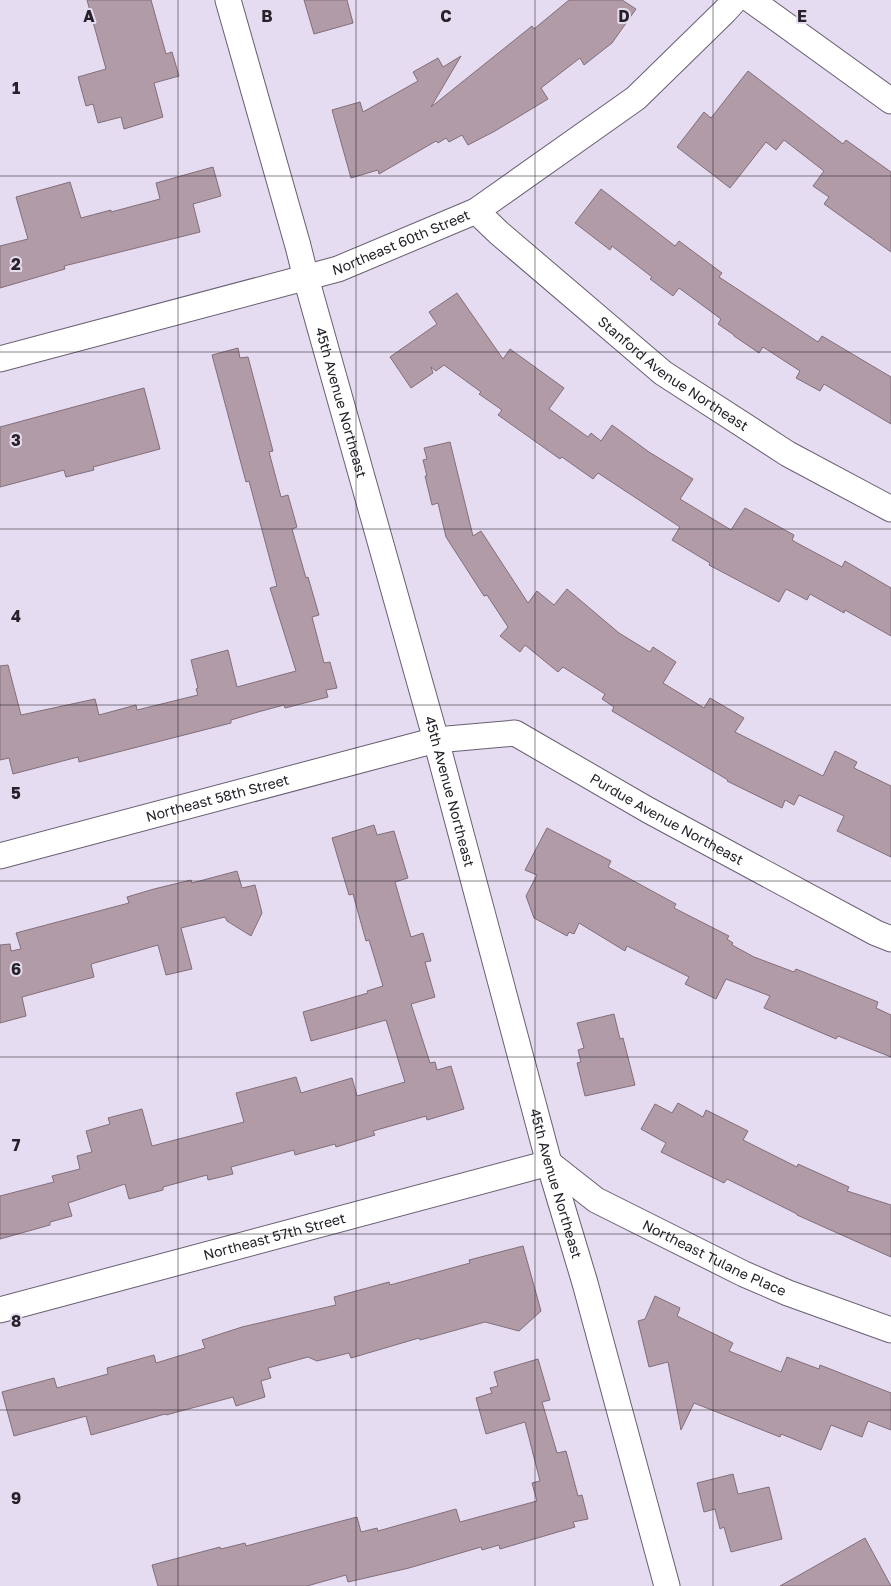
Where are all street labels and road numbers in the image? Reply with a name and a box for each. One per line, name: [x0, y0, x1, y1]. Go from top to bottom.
street label: Northeast 60th Street: [330, 206, 472, 278]
street label: Stanford Avenue Northeast: [595, 312, 752, 434]
street label: 45th Avenue Northeast: [312, 325, 371, 479]
street label: 45th Avenue Northeast: [422, 714, 479, 869]
street label: Purdue Avenue Northeast: [587, 769, 747, 868]
street label: Northeast 58th Street: [144, 770, 291, 825]
street label: 45th Avenue Northeast: [527, 1106, 586, 1260]
street label: Northeast 57th Street: [201, 1209, 347, 1263]
street label: Northeast Tulane Place: [640, 1216, 789, 1299]

